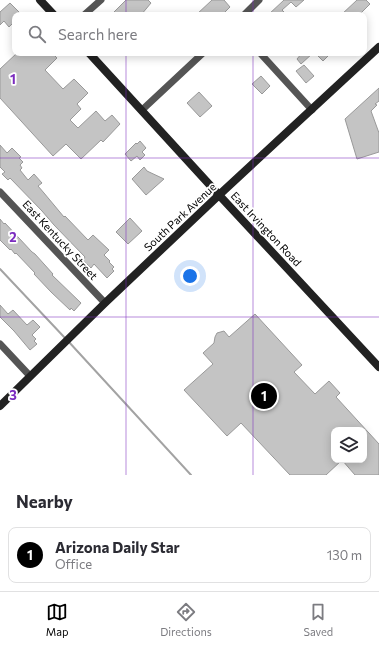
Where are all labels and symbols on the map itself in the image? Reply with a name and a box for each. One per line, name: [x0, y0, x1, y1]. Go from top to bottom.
text: 1: [10, 71, 16, 87]
street label: South Park Avenue: [141, 180, 219, 253]
street label: East Irvington Road: [228, 189, 304, 269]
street label: East Kentucky Street: [20, 197, 101, 282]
text: 2: [9, 229, 17, 245]
your location: [180, 266, 200, 286]
pin: 1: [251, 381, 277, 411]
text: 3: [9, 387, 17, 403]

